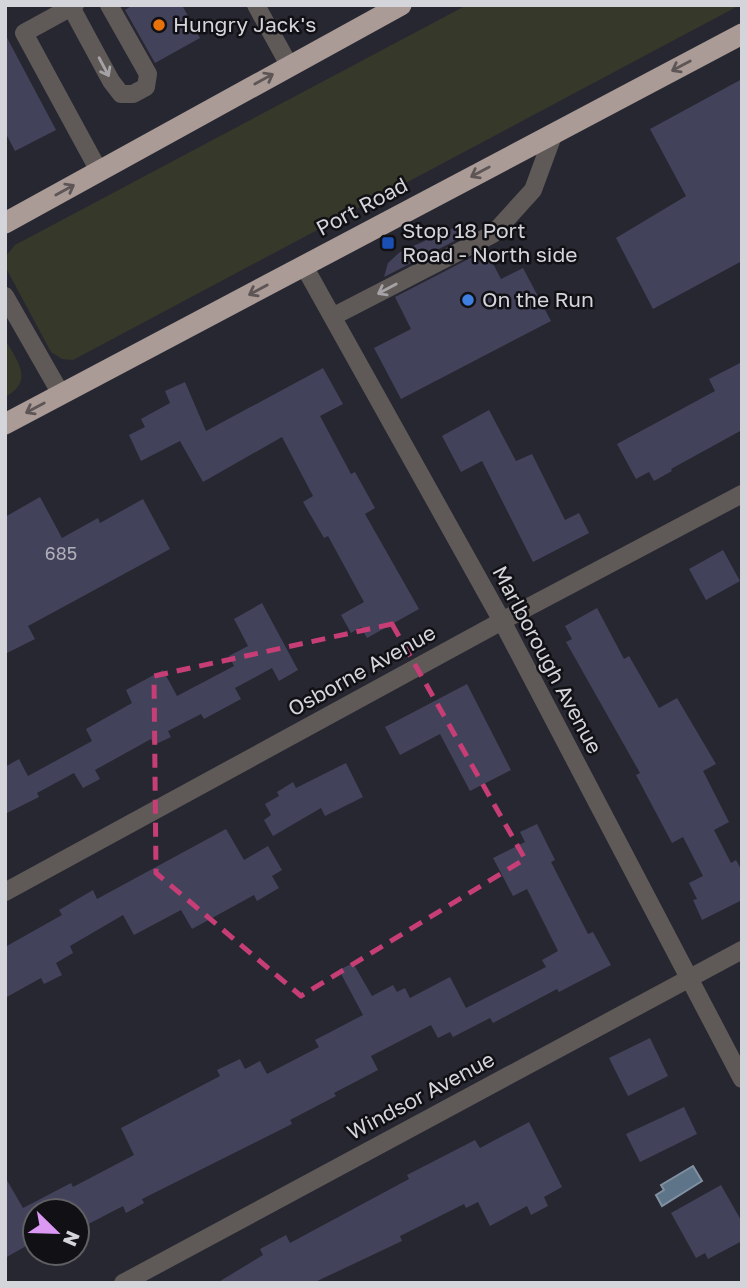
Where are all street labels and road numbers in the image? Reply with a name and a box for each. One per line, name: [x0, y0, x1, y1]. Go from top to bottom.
street label: Port Road: [311, 171, 412, 241]
street label: Marlborough Avenue: [487, 561, 608, 758]
street label: Osborne Avenue: [283, 619, 440, 721]
street label: Windsor Avenue: [343, 1045, 499, 1145]

